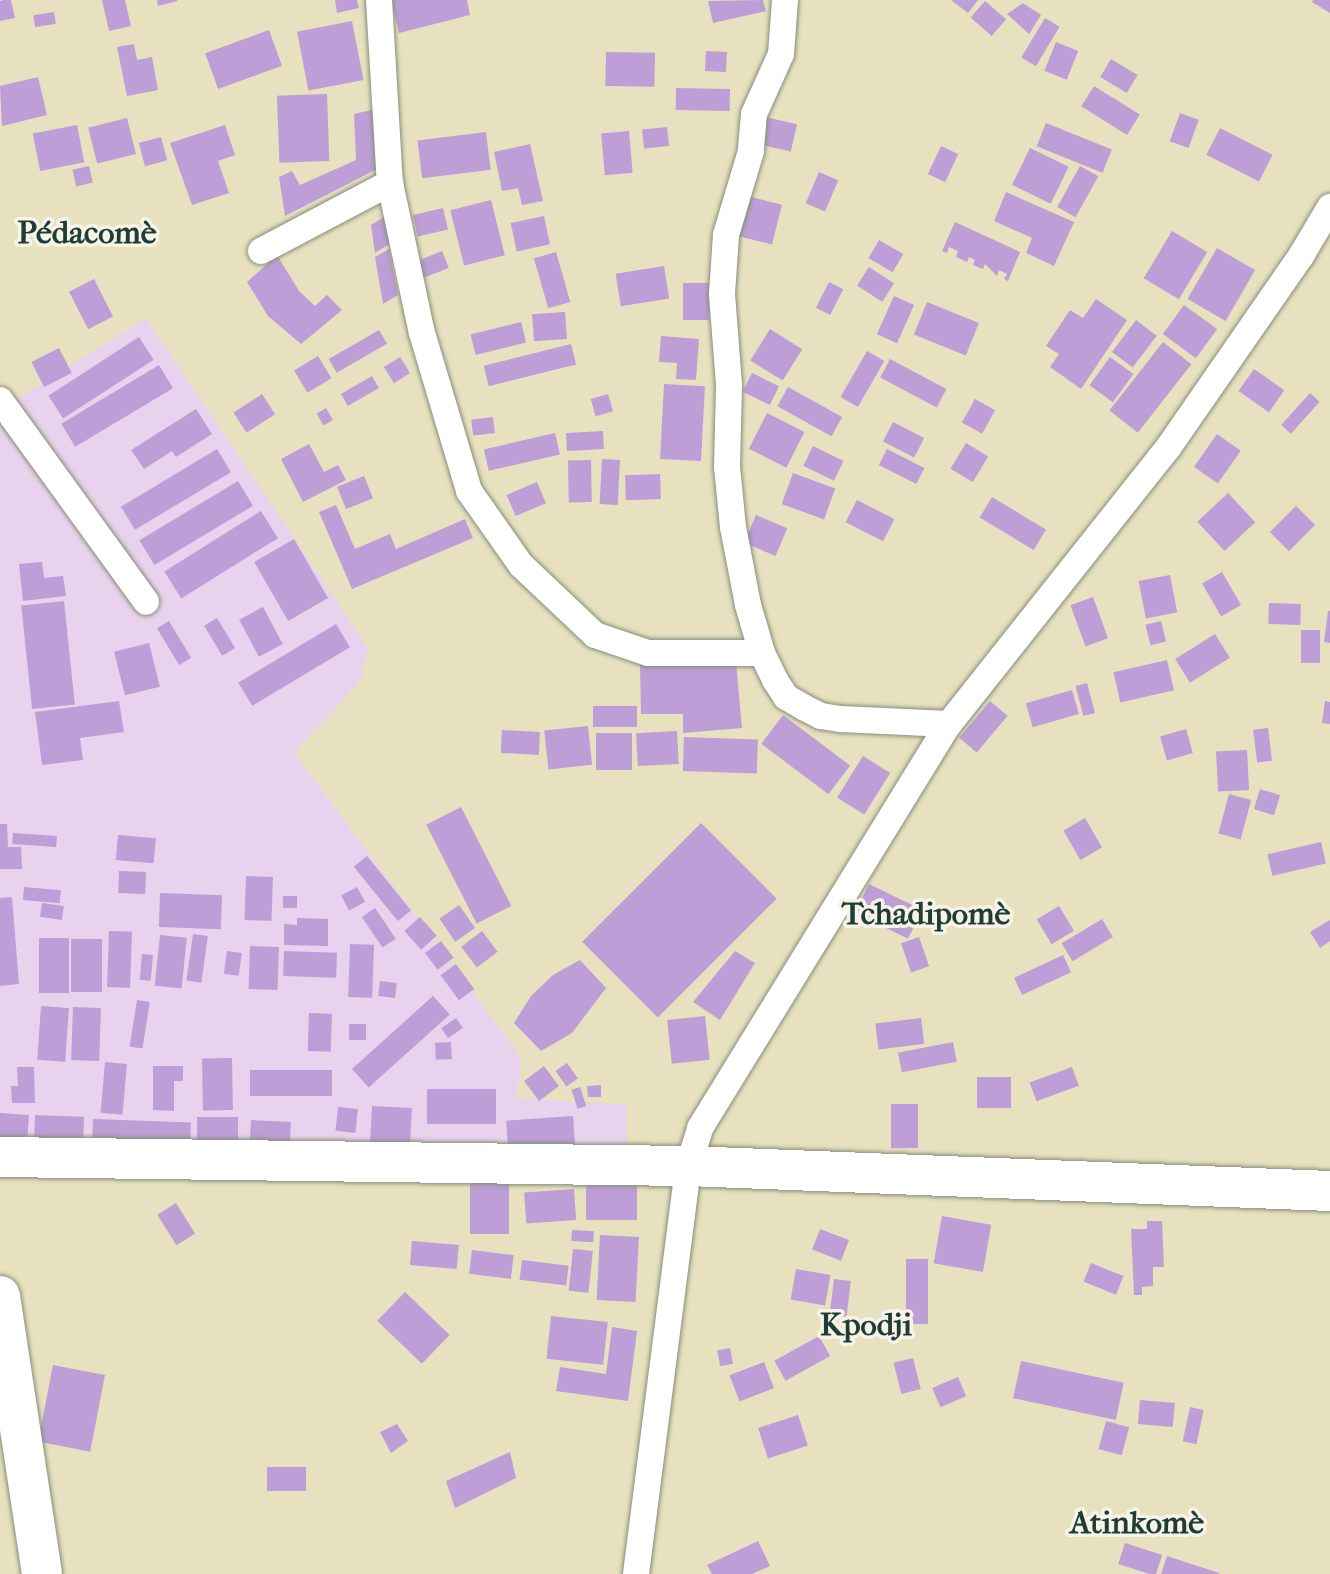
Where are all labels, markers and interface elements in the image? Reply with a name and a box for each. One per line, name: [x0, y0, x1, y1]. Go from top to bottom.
district label: Pédacomè: [17, 214, 157, 252]
district label: Tchadipomè: [842, 895, 1010, 933]
district label: Kpodji: [820, 1306, 912, 1344]
district label: Atinkomè: [1070, 1504, 1204, 1542]

